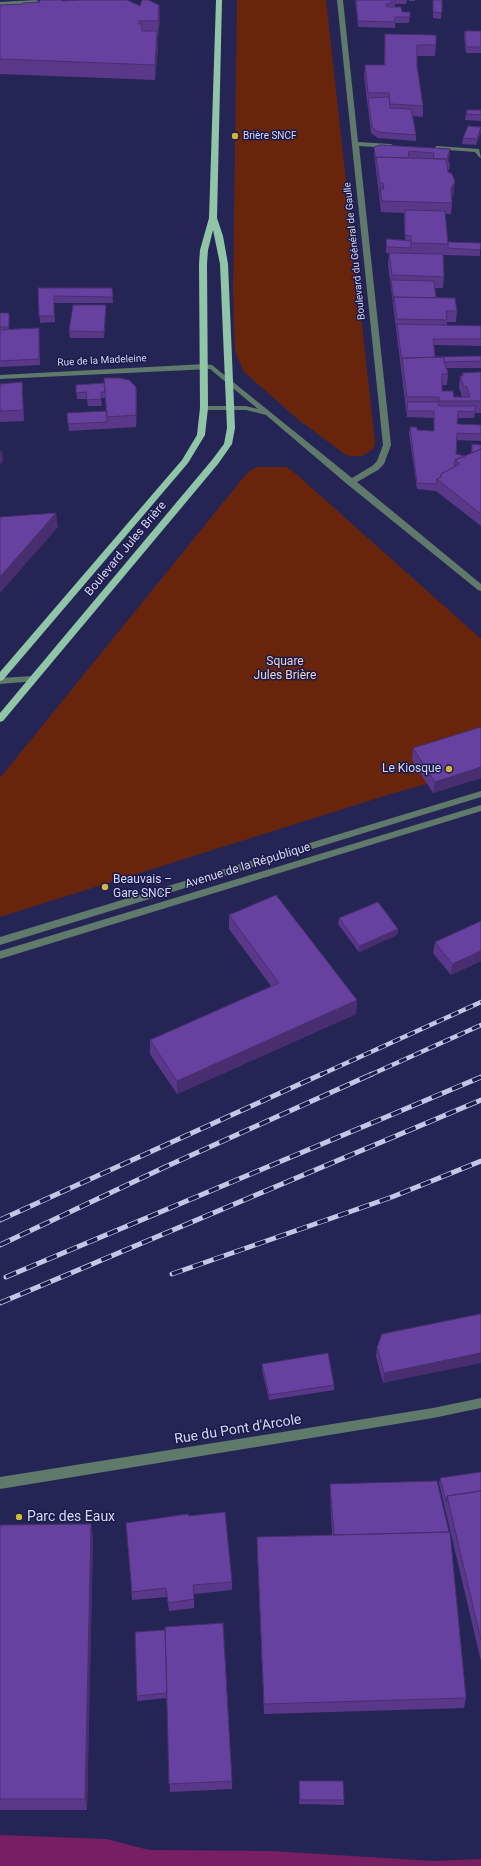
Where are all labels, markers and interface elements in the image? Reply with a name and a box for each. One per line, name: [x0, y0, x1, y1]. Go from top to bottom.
place label: Brière SNCF: [243, 130, 297, 142]
marker: Brière SNCF: [230, 131, 240, 141]
street label: Boulevard du Général de Gaulle: [342, 182, 368, 320]
street label: Rue de la Madeleine: [57, 353, 147, 369]
street label: Boulevard Jules Brière: [82, 499, 170, 599]
park label: Square Jules Brière: [254, 655, 316, 683]
place label: Le Kiosque: [382, 762, 441, 776]
marker: Le Kiosque: [444, 764, 454, 774]
street label: Avenue de la République: [184, 840, 312, 892]
place label: Beauvais – Gare SNCF: [113, 873, 172, 901]
marker: Beauvais – Gare SNCF: [100, 882, 110, 892]
street label: Rue du Pont d'Arcole: [173, 1412, 303, 1448]
place label: Parc des Eaux: [27, 1509, 115, 1525]
marker: Parc des Eaux: [14, 1512, 24, 1522]

